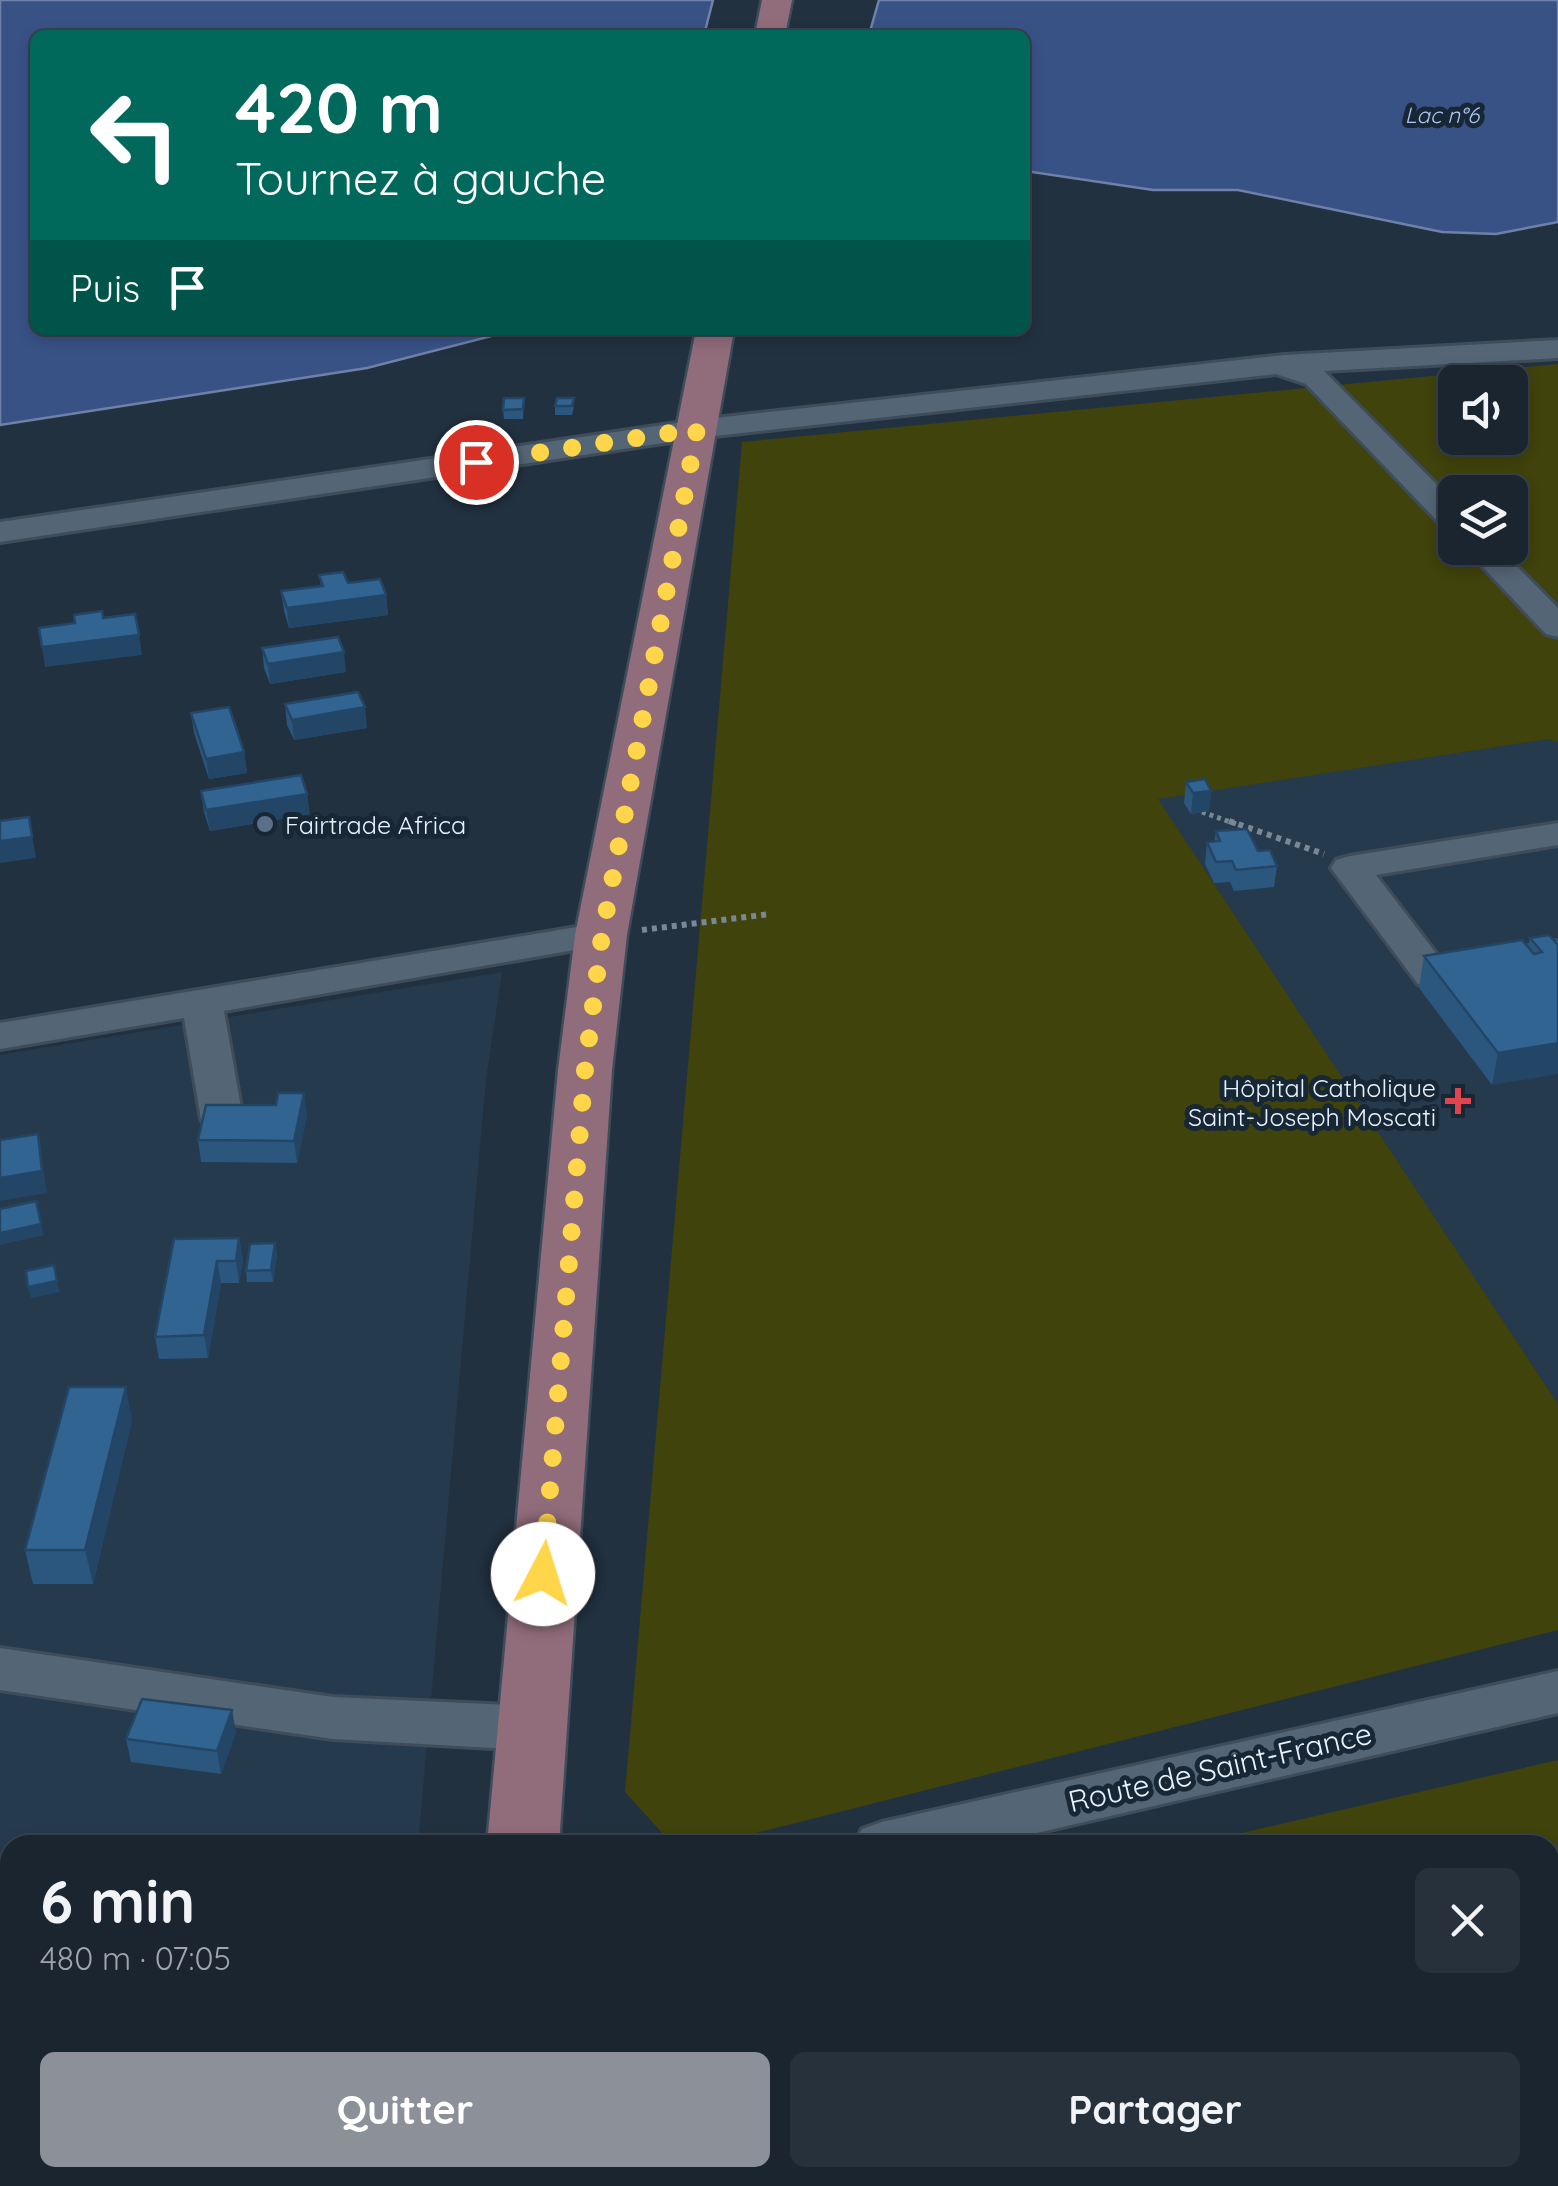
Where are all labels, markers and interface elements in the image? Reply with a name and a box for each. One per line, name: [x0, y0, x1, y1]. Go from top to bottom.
text: 420 m: [235, 63, 443, 151]
icon: left: [70, 70, 200, 200]
water label: Lac n°6: [1405, 101, 1480, 129]
text: Tournez à gauche: [235, 150, 606, 206]
icon: arrive: [160, 260, 215, 315]
text: Puis: [70, 264, 140, 312]
map controls: [1438, 365, 1528, 565]
button: sound: [1438, 365, 1528, 455]
pin: [434, 420, 519, 505]
icon: arrive: [449, 435, 504, 490]
button: layers: [1438, 475, 1528, 565]
place label: Fairtrade Africa: [285, 809, 466, 840]
marker: Fairtrade Africa: [254, 813, 276, 835]
place label: Hôpital Catholique Saint-Joseph Moscati: [1188, 1072, 1436, 1132]
marker: Hôpital Catholique Saint-Joseph Moscati: [1445, 1088, 1471, 1114]
position arrow: [491, 1522, 595, 1626]
street label: Route de Saint-France: [1065, 1714, 1375, 1820]
text: 6 min: [40, 1863, 195, 1938]
button: close: [1415, 1868, 1520, 1973]
text: 480 m · 07:05: [40, 1938, 231, 1978]
button: Quitter: [40, 2052, 770, 2167]
button: Partager: [790, 2052, 1520, 2167]

